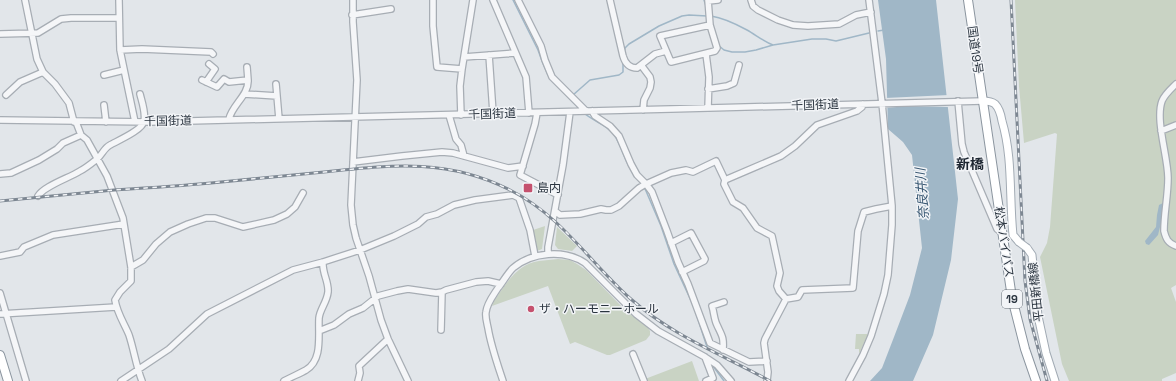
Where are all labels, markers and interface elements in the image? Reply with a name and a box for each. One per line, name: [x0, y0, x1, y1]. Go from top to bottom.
street label: 国道19号: [964, 25, 986, 75]
street label: 千国街道: [791, 96, 839, 114]
street label: 千国街道: [468, 105, 516, 123]
street label: 千国街道: [144, 113, 192, 129]
district label: 新橋: [956, 155, 984, 173]
water label: 奈良井川: [912, 165, 932, 221]
place label: 島内: [537, 180, 561, 196]
marker: 島内: [522, 182, 534, 194]
street label: 松本バイパス: [990, 205, 1018, 279]
street label: 平田新橋線: [1025, 261, 1047, 323]
road number: 19: [1002, 290, 1022, 308]
place label: ザ・ハーモニーホール: [539, 301, 659, 317]
marker: ザ・ハーモニーホール: [526, 304, 536, 314]

